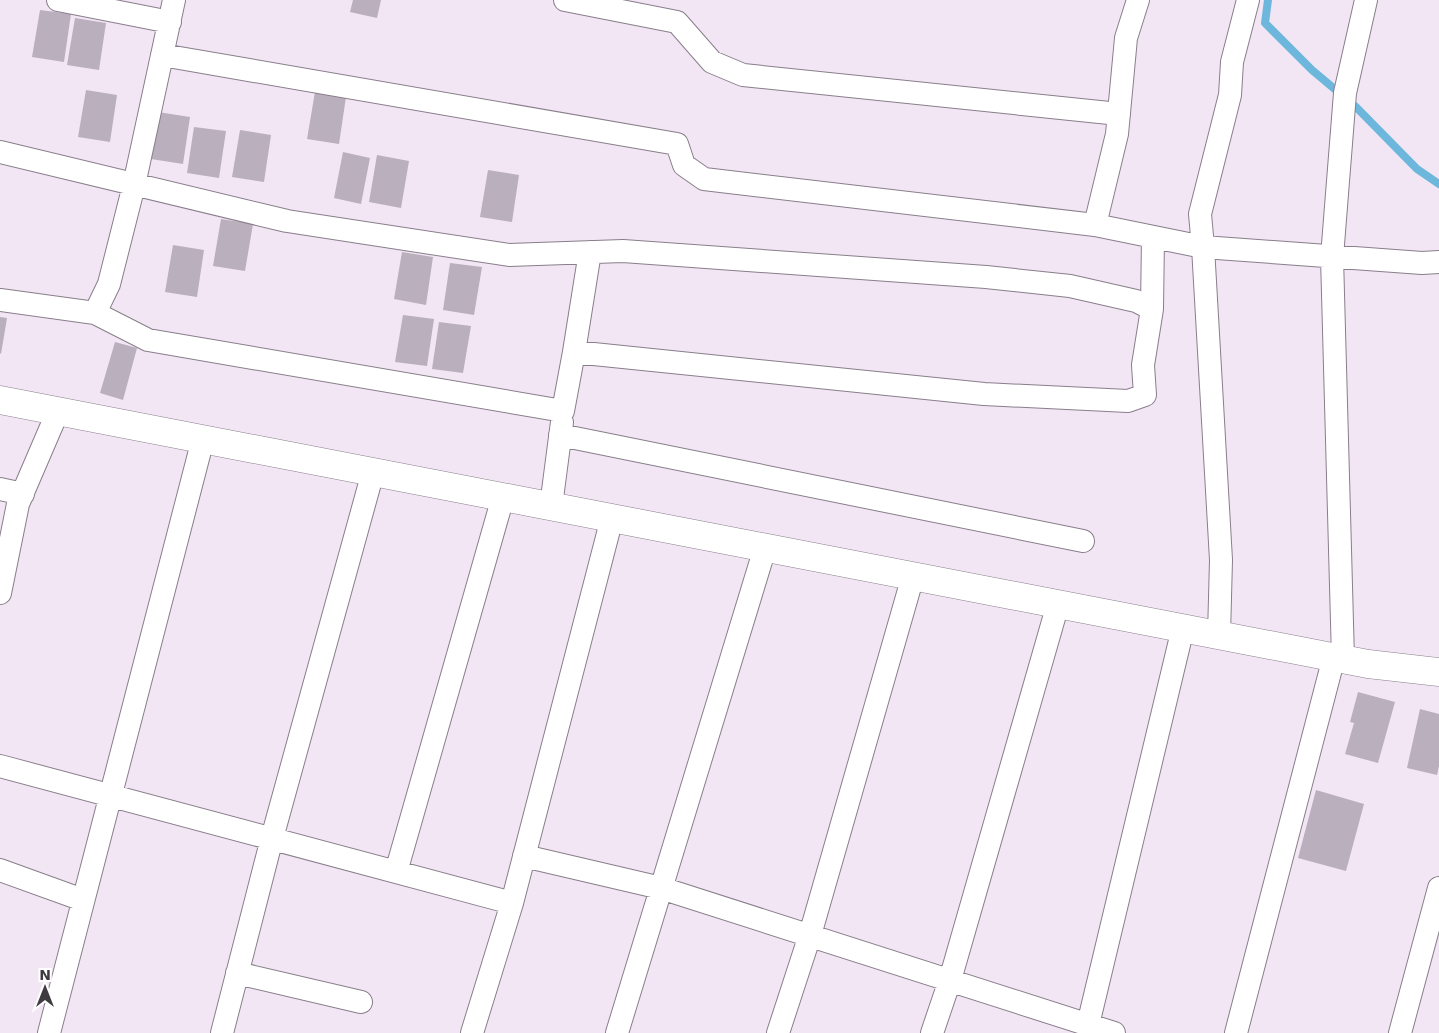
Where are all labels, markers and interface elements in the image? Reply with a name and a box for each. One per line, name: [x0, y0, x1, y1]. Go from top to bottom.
north arrow: [20, 963, 70, 1013]
text: N: [39, 967, 51, 983]

